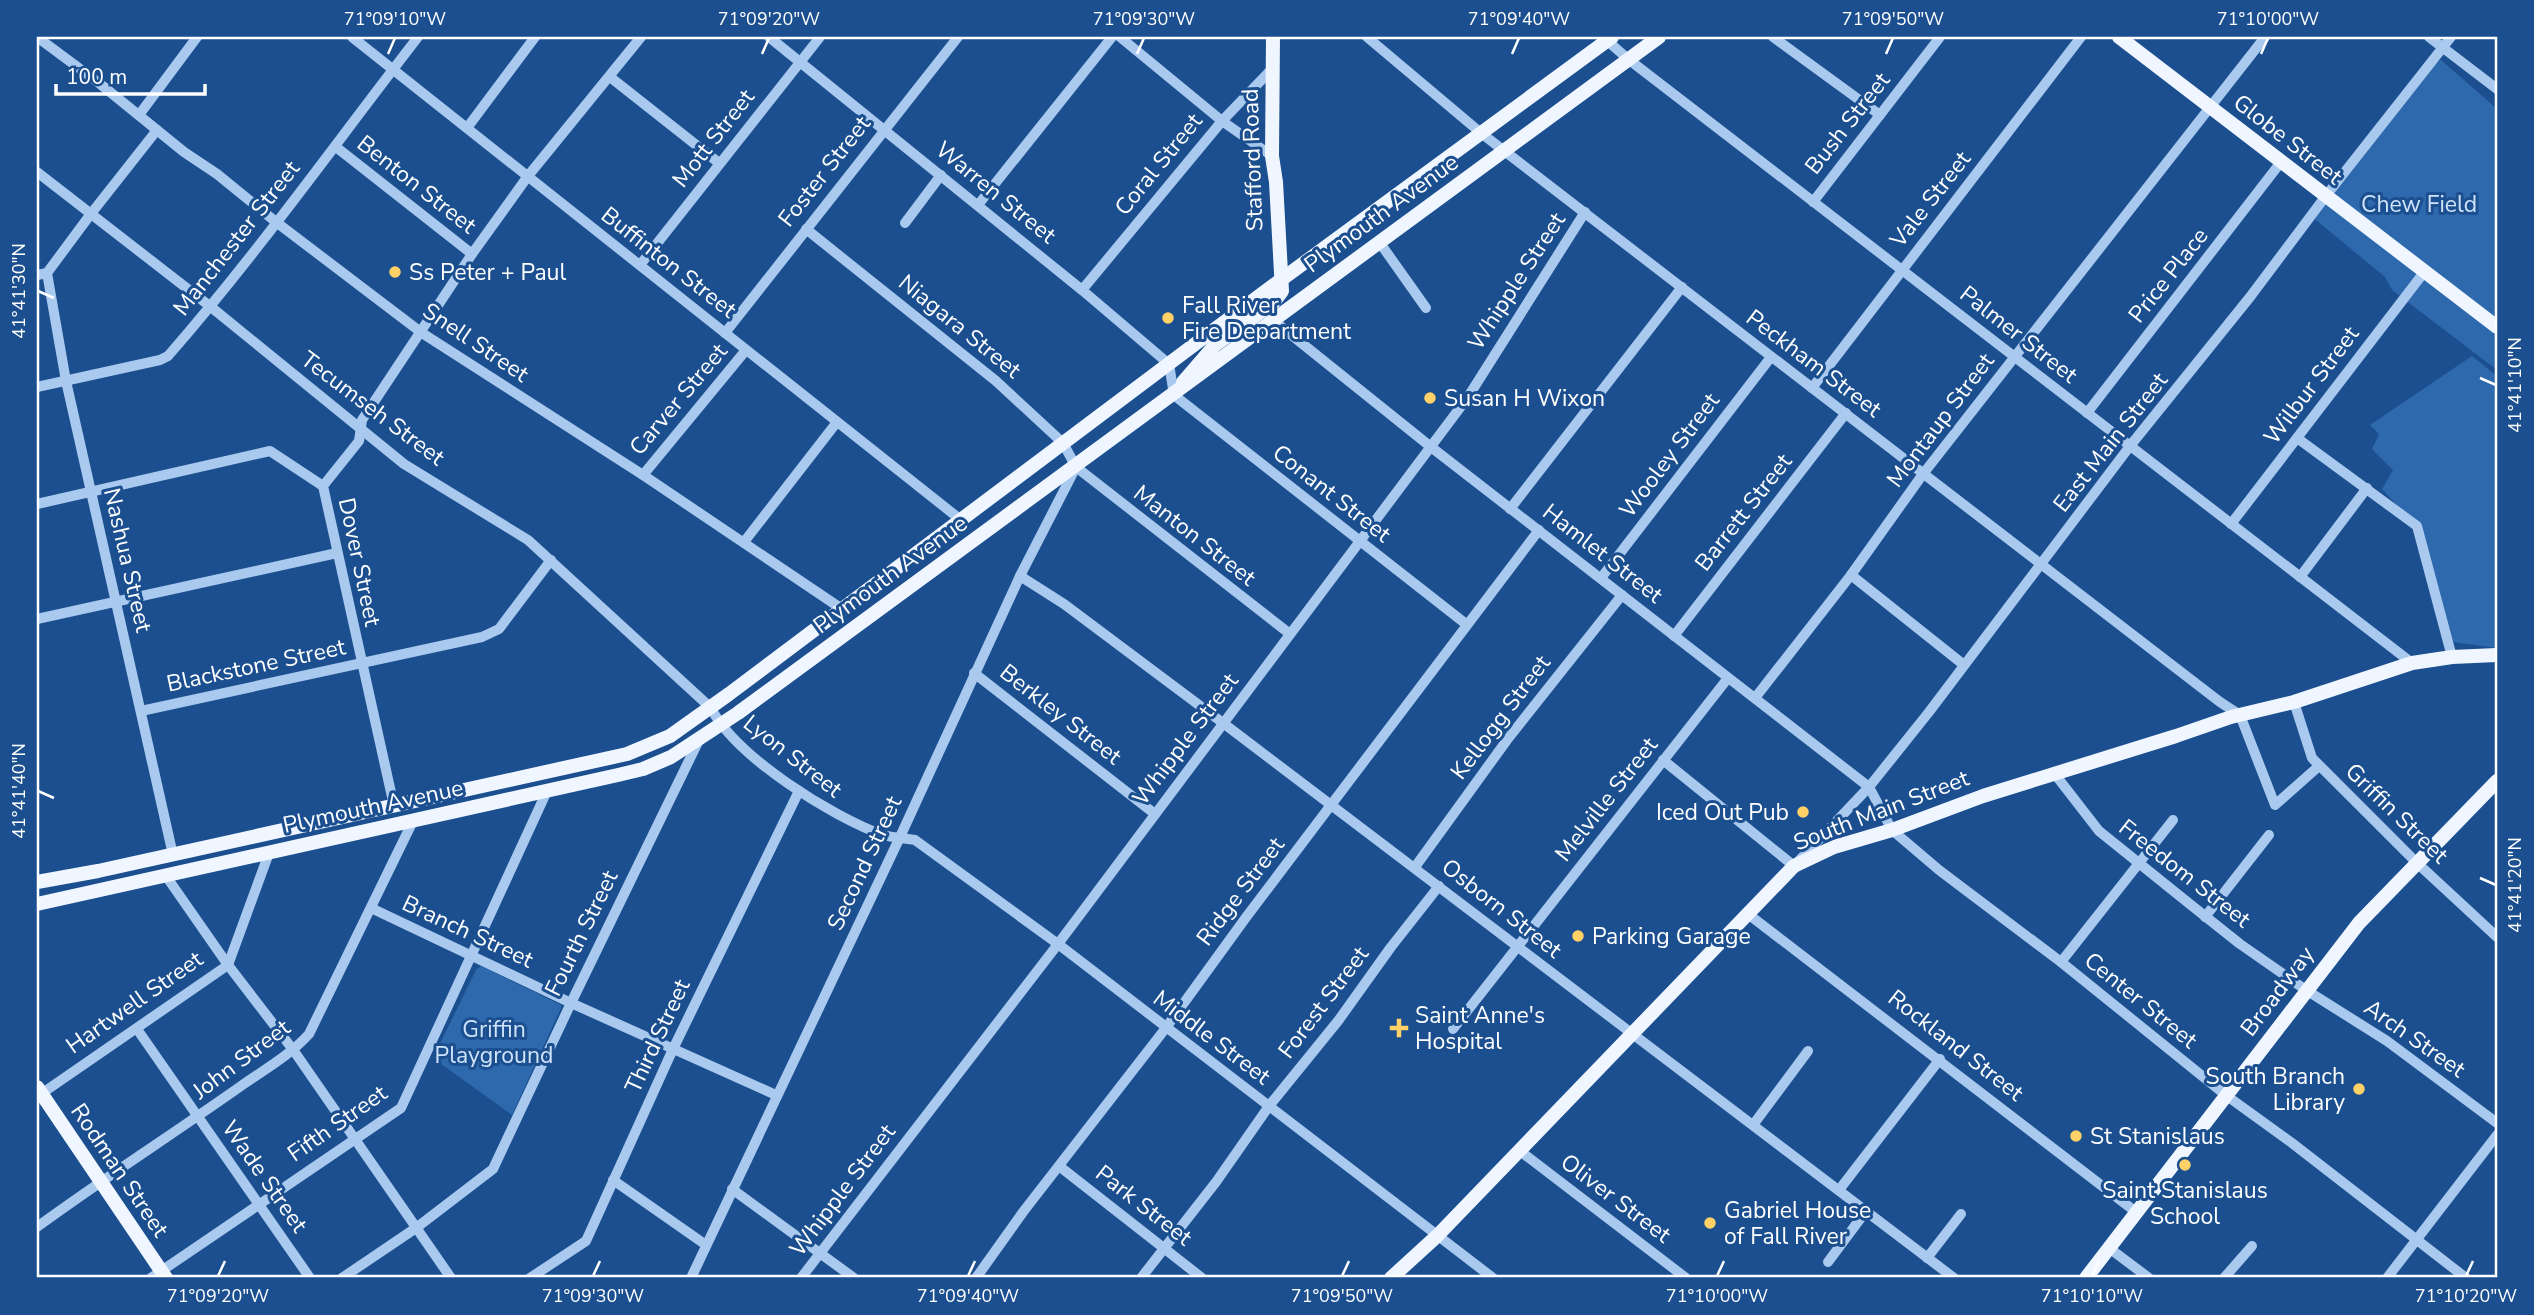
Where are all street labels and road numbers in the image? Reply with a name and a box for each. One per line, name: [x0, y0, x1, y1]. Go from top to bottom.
street label: Bush Street: [1798, 65, 1898, 181]
street label: Mott Street: [665, 82, 762, 194]
street label: Globe Street: [2227, 87, 2349, 192]
street label: Stafford Road: [1235, 88, 1270, 232]
street label: Coral Street: [1108, 106, 1210, 222]
street label: Foster Street: [771, 109, 878, 233]
street label: Benton Street: [351, 128, 483, 241]
street label: Warren Street: [929, 134, 1063, 251]
street label: Vale Street: [1882, 144, 1978, 255]
street label: Plymouth Avenue: [1298, 147, 1465, 280]
street label: Manchester Street: [166, 154, 307, 322]
street label: Buffinton Street: [594, 200, 744, 326]
street label: Whipple Street: [1460, 206, 1573, 356]
street label: Price Place: [2121, 221, 2215, 329]
street label: Niagara Street: [892, 267, 1028, 386]
street label: Palmer Street: [1953, 279, 2085, 391]
street label: Snell Street: [417, 296, 536, 390]
street label: Peckham Street: [1740, 302, 1888, 425]
street label: Wilbur Street: [2257, 319, 2367, 451]
street label: Carver Street: [622, 336, 735, 462]
street label: Tecumseh Street: [294, 344, 452, 473]
street label: Montaup Street: [1880, 346, 2002, 494]
street label: East Main Street: [2046, 365, 2175, 519]
street label: Wooley Street: [1612, 386, 1727, 524]
street label: Conant Street: [1266, 437, 1398, 550]
street label: Barrett Street: [1688, 447, 1800, 577]
street label: Manton Street: [1127, 478, 1263, 594]
street label: Nashua Street: [96, 485, 159, 636]
street label: Dover Street: [331, 495, 388, 630]
street label: Hamlet Street: [1536, 497, 1670, 611]
street label: Plymouth Avenue: [807, 508, 974, 641]
street label: Blackstone Street: [164, 631, 349, 700]
street label: Kellogg Street: [1443, 648, 1558, 786]
street label: Berkley Street: [993, 657, 1129, 772]
street label: Whipple Street: [1125, 666, 1246, 812]
street label: Lyon Street: [737, 708, 849, 805]
street label: Melville Street: [1548, 730, 1665, 868]
street label: Griffin Street: [2338, 756, 2456, 871]
street label: South Main Street: [1789, 762, 1974, 858]
street label: Plymouth Avenue: [280, 772, 466, 841]
street label: Second Street: [820, 790, 909, 935]
street label: Freedom Street: [2112, 812, 2258, 935]
street label: Ridge Street: [1189, 830, 1292, 952]
street label: Osborn Street: [1435, 852, 1569, 966]
street label: Fourth Street: [538, 864, 626, 1001]
street label: Branch Street: [397, 888, 539, 976]
street label: Forest Street: [1271, 939, 1376, 1065]
street label: Broadway: [2233, 940, 2321, 1043]
street label: Hartwell Street: [60, 943, 210, 1061]
street label: Center Street: [2078, 945, 2204, 1056]
street label: Third Street: [618, 973, 698, 1098]
street label: Middle Street: [1147, 983, 1277, 1092]
street label: Rockland Street: [1881, 983, 2031, 1109]
street label: Arch Street: [2358, 992, 2472, 1085]
street label: John Street: [185, 1012, 297, 1107]
street label: Fifth Street: [281, 1077, 394, 1169]
street label: Rodman Street: [63, 1097, 176, 1244]
street label: Wade Street: [214, 1114, 315, 1239]
street label: Whipple Street: [782, 1117, 903, 1263]
street label: Oliver Street: [1554, 1147, 1678, 1251]
street label: Park Street: [1089, 1158, 1199, 1253]

